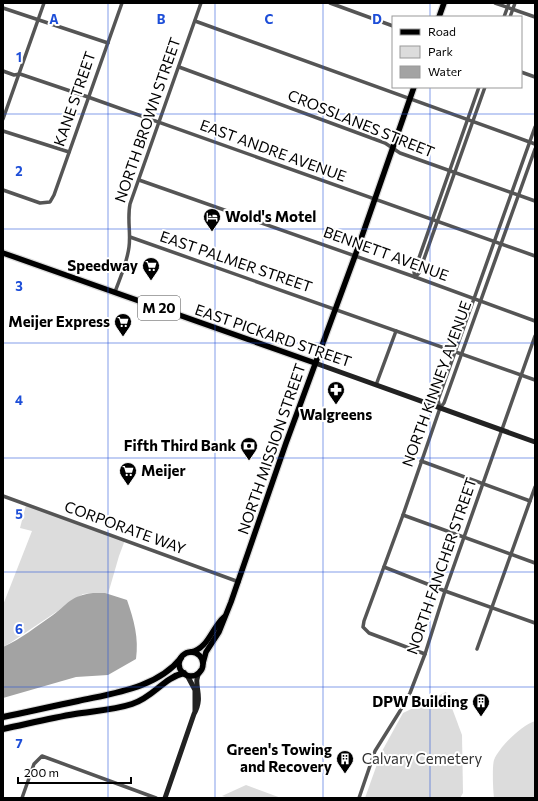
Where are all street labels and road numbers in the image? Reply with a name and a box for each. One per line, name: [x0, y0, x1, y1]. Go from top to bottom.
street label: NORTH BROWN STREET: [110, 34, 184, 205]
street label: KANE STREET: [49, 48, 99, 149]
street label: CROSSLANES STREET: [285, 85, 438, 161]
street label: EAST ANDRE AVENUE: [198, 115, 349, 185]
street label: BENNETT AVENUE: [321, 222, 451, 284]
street label: EAST PALMER STREET: [158, 227, 315, 296]
road number: M 20: [138, 296, 180, 320]
street label: NORTH KINNEY AVENUE: [398, 298, 474, 469]
street label: EAST PICKARD STREET: [193, 300, 354, 370]
street label: NORTH MISSION STREET: [233, 361, 309, 536]
street label: NORTH FANCHER STREET: [402, 475, 480, 656]
street label: CORPORATE WAY: [62, 497, 189, 557]

